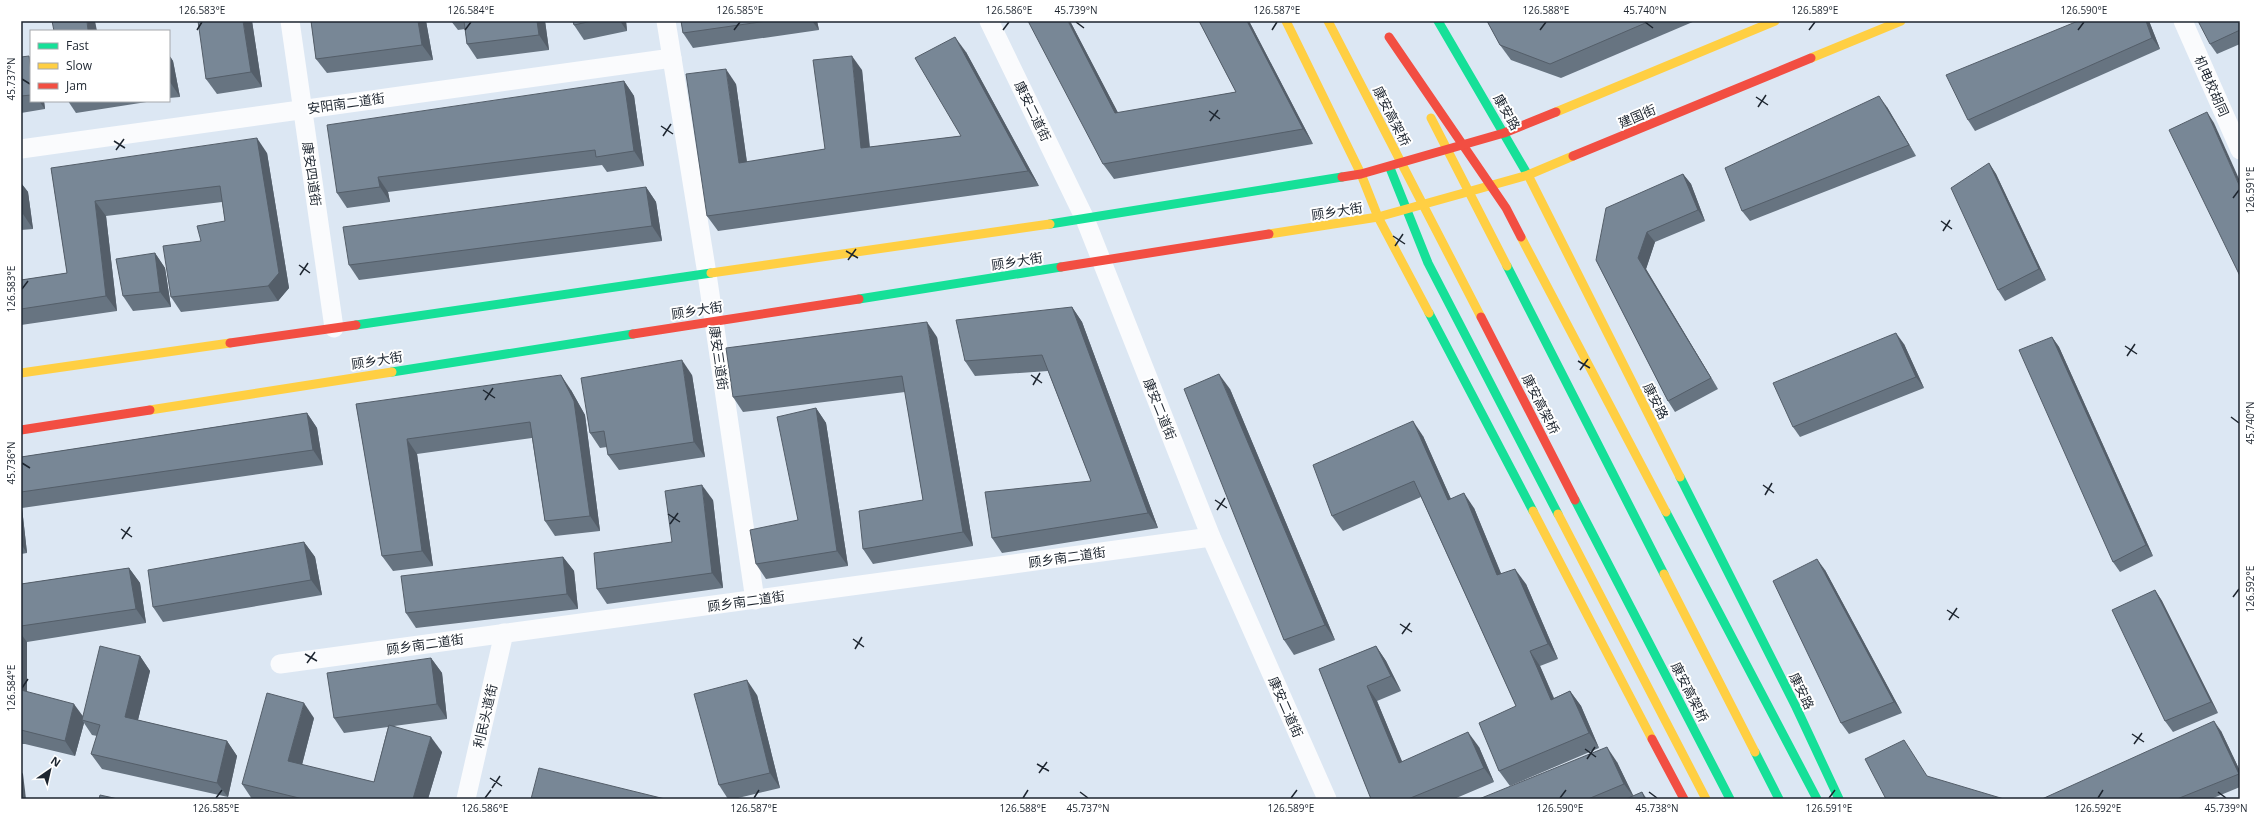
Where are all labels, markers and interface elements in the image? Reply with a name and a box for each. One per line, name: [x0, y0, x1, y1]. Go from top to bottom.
text: 126.583°E: [179, 3, 225, 17]
text: 126.584°E: [448, 3, 494, 17]
text: 126.585°E: [717, 3, 763, 17]
text: 126.586°E: [986, 3, 1032, 17]
text: 45.739°N: [1054, 3, 1098, 17]
text: 126.587°E: [1254, 3, 1300, 17]
text: 126.588°E: [1523, 3, 1569, 17]
text: 45.740°N: [1623, 3, 1667, 17]
text: 126.589°E: [1792, 3, 1838, 17]
text: 126.590°E: [2061, 3, 2107, 17]
legend: [30, 30, 170, 102]
text: Fast: [66, 37, 89, 54]
street label: 机电校胡同: [2191, 53, 2233, 119]
text: 45.737°N: [4, 57, 18, 101]
text: Slow: [66, 57, 93, 74]
text: Jam: [65, 77, 87, 94]
street label: 康安二道街: [1011, 78, 1055, 144]
street label: 康安高架桥: [1369, 83, 1415, 149]
street label: 安阳南二道街: [306, 89, 386, 117]
street label: 康安路: [1489, 91, 1525, 133]
street label: 建国街: [1616, 100, 1658, 132]
street label: 康安四道街: [299, 141, 325, 207]
text: 126.591°E: [2243, 167, 2257, 213]
street label: 顾乡大街: [1310, 198, 1364, 224]
street label: 顾乡大街: [990, 248, 1044, 274]
text: 126.583°E: [4, 266, 18, 312]
street label: 顾乡大街: [670, 297, 724, 323]
street label: 康安三道街: [706, 325, 732, 391]
street label: 顾乡大街: [350, 347, 404, 373]
street label: 康安高架桥: [1518, 371, 1564, 437]
street label: 康安二道街: [1139, 375, 1181, 443]
street label: 康安路: [1639, 380, 1673, 422]
text: 45.740°N: [2243, 401, 2257, 445]
text: 45.736°N: [4, 441, 18, 485]
street label: 顾乡南二道街: [1027, 543, 1107, 571]
text: 126.592°E: [2243, 566, 2257, 612]
street label: 顾乡南二道街: [706, 587, 786, 615]
street label: 顾乡南二道街: [385, 630, 465, 658]
street label: 康安高架桥: [1667, 659, 1713, 725]
text: 126.584°E: [4, 665, 18, 711]
street label: 康安路: [1785, 670, 1819, 712]
street label: 康安二道街: [1265, 674, 1307, 740]
street label: 利民头道街: [469, 682, 501, 750]
north arrow: [30, 750, 70, 790]
text: N: [48, 753, 64, 770]
text: 126.585°E: [193, 801, 239, 815]
text: 126.586°E: [462, 801, 508, 815]
text: 126.587°E: [731, 801, 777, 815]
text: 126.588°E: [1000, 801, 1046, 815]
text: 45.737°N: [1066, 801, 1110, 815]
text: 126.589°E: [1268, 801, 1314, 815]
text: 126.590°E: [1537, 801, 1583, 815]
text: 45.738°N: [1635, 801, 1679, 815]
text: 126.591°E: [1806, 801, 1852, 815]
text: 126.592°E: [2075, 801, 2121, 815]
text: 45.739°N: [2204, 801, 2248, 815]

